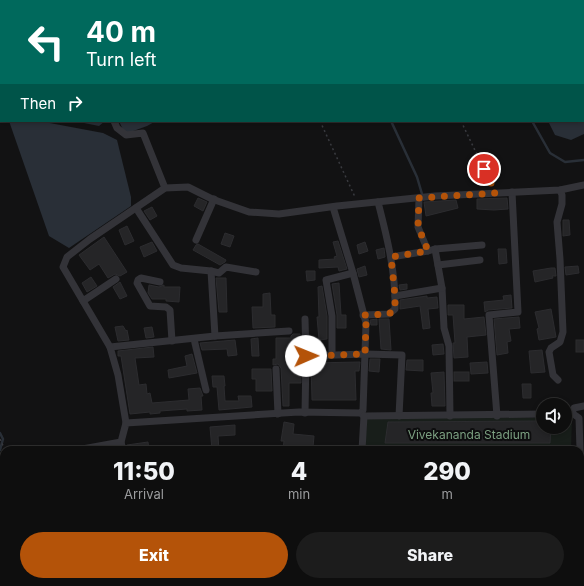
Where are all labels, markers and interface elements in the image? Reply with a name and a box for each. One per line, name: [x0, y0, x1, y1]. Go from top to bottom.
text: 40 m: [86, 15, 156, 49]
icon: left: [20, 16, 72, 68]
text: Turn left: [86, 49, 156, 70]
icon: right: [64, 92, 86, 114]
text: Then: [20, 94, 56, 113]
pin: [467, 152, 501, 186]
icon: arrive: [473, 158, 495, 180]
position arrow: [285, 335, 327, 377]
map controls: [536, 398, 572, 434]
button: sound: [536, 398, 572, 434]
park label: Vivekananda Stadium: [408, 427, 530, 442]
text: 11:50: [113, 457, 175, 486]
text: 4: [291, 457, 307, 486]
text: 290: [423, 457, 471, 486]
text: Arrival: [124, 486, 164, 502]
text: min: [288, 486, 310, 502]
text: m: [441, 486, 453, 502]
button: Exit: [20, 532, 288, 578]
button: Share: [296, 532, 564, 578]

